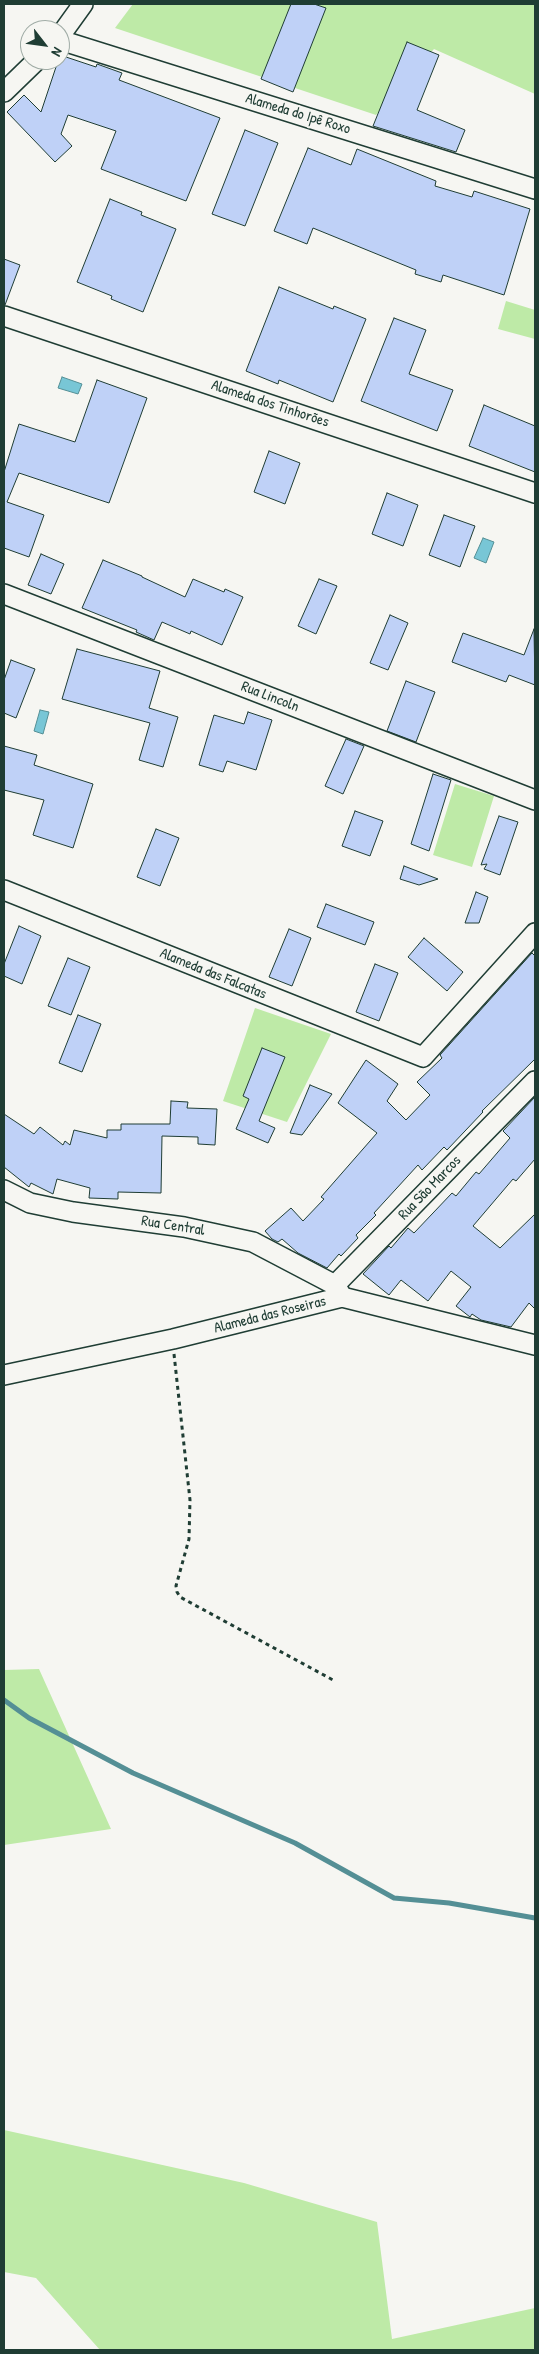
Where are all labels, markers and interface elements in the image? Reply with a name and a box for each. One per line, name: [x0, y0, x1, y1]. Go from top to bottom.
north arrow: [20, 20, 70, 70]
text: N: [47, 44, 68, 60]
street label: Alameda do Ipê Roxo: [243, 89, 353, 139]
street label: Alameda dos Tinhorões: [209, 376, 331, 432]
street label: Rua Lincoln: [239, 678, 301, 716]
street label: Alameda das Falcatas: [157, 944, 269, 1004]
street label: Rua São Marcos: [395, 1152, 465, 1224]
street label: Rua Central: [140, 1212, 206, 1240]
street label: Alameda das Roseiras: [212, 1292, 328, 1338]

